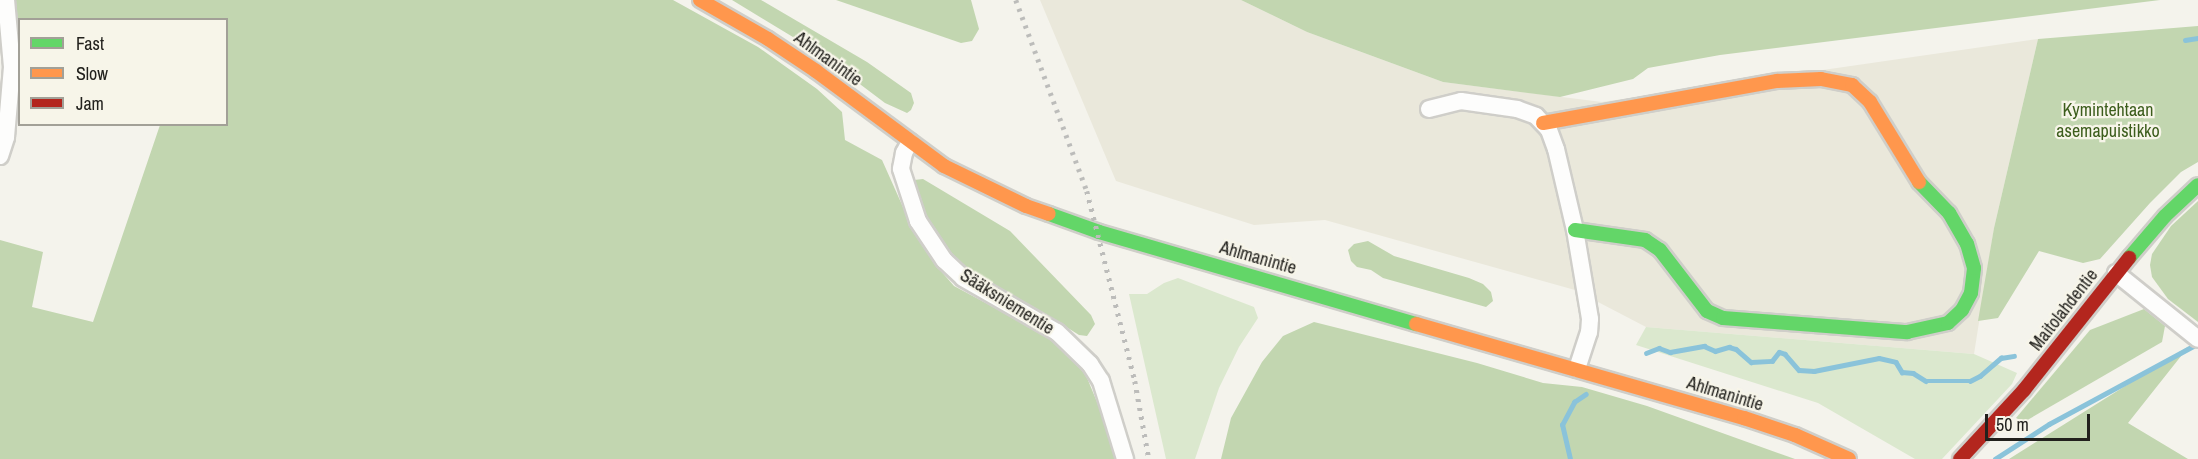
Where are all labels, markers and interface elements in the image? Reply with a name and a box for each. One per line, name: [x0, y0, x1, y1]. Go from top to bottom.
legend: [18, 18, 228, 126]
street label: Ahlmanintie: [790, 27, 866, 91]
text: Fast: [76, 31, 104, 56]
text: Slow: [76, 61, 108, 86]
text: Jam: [76, 91, 104, 116]
park label: Kymintehtaan asemapuistikko: [2056, 100, 2160, 142]
street label: Ahlmanintie: [1217, 237, 1299, 279]
street label: Sääksniementie: [956, 265, 1058, 339]
street label: Maitolahdentie: [2025, 265, 2103, 355]
street label: Ahlmanintie: [1684, 372, 1766, 416]
scale bar: [1988, 402, 2093, 440]
text: 50 m: [1996, 412, 2029, 437]

